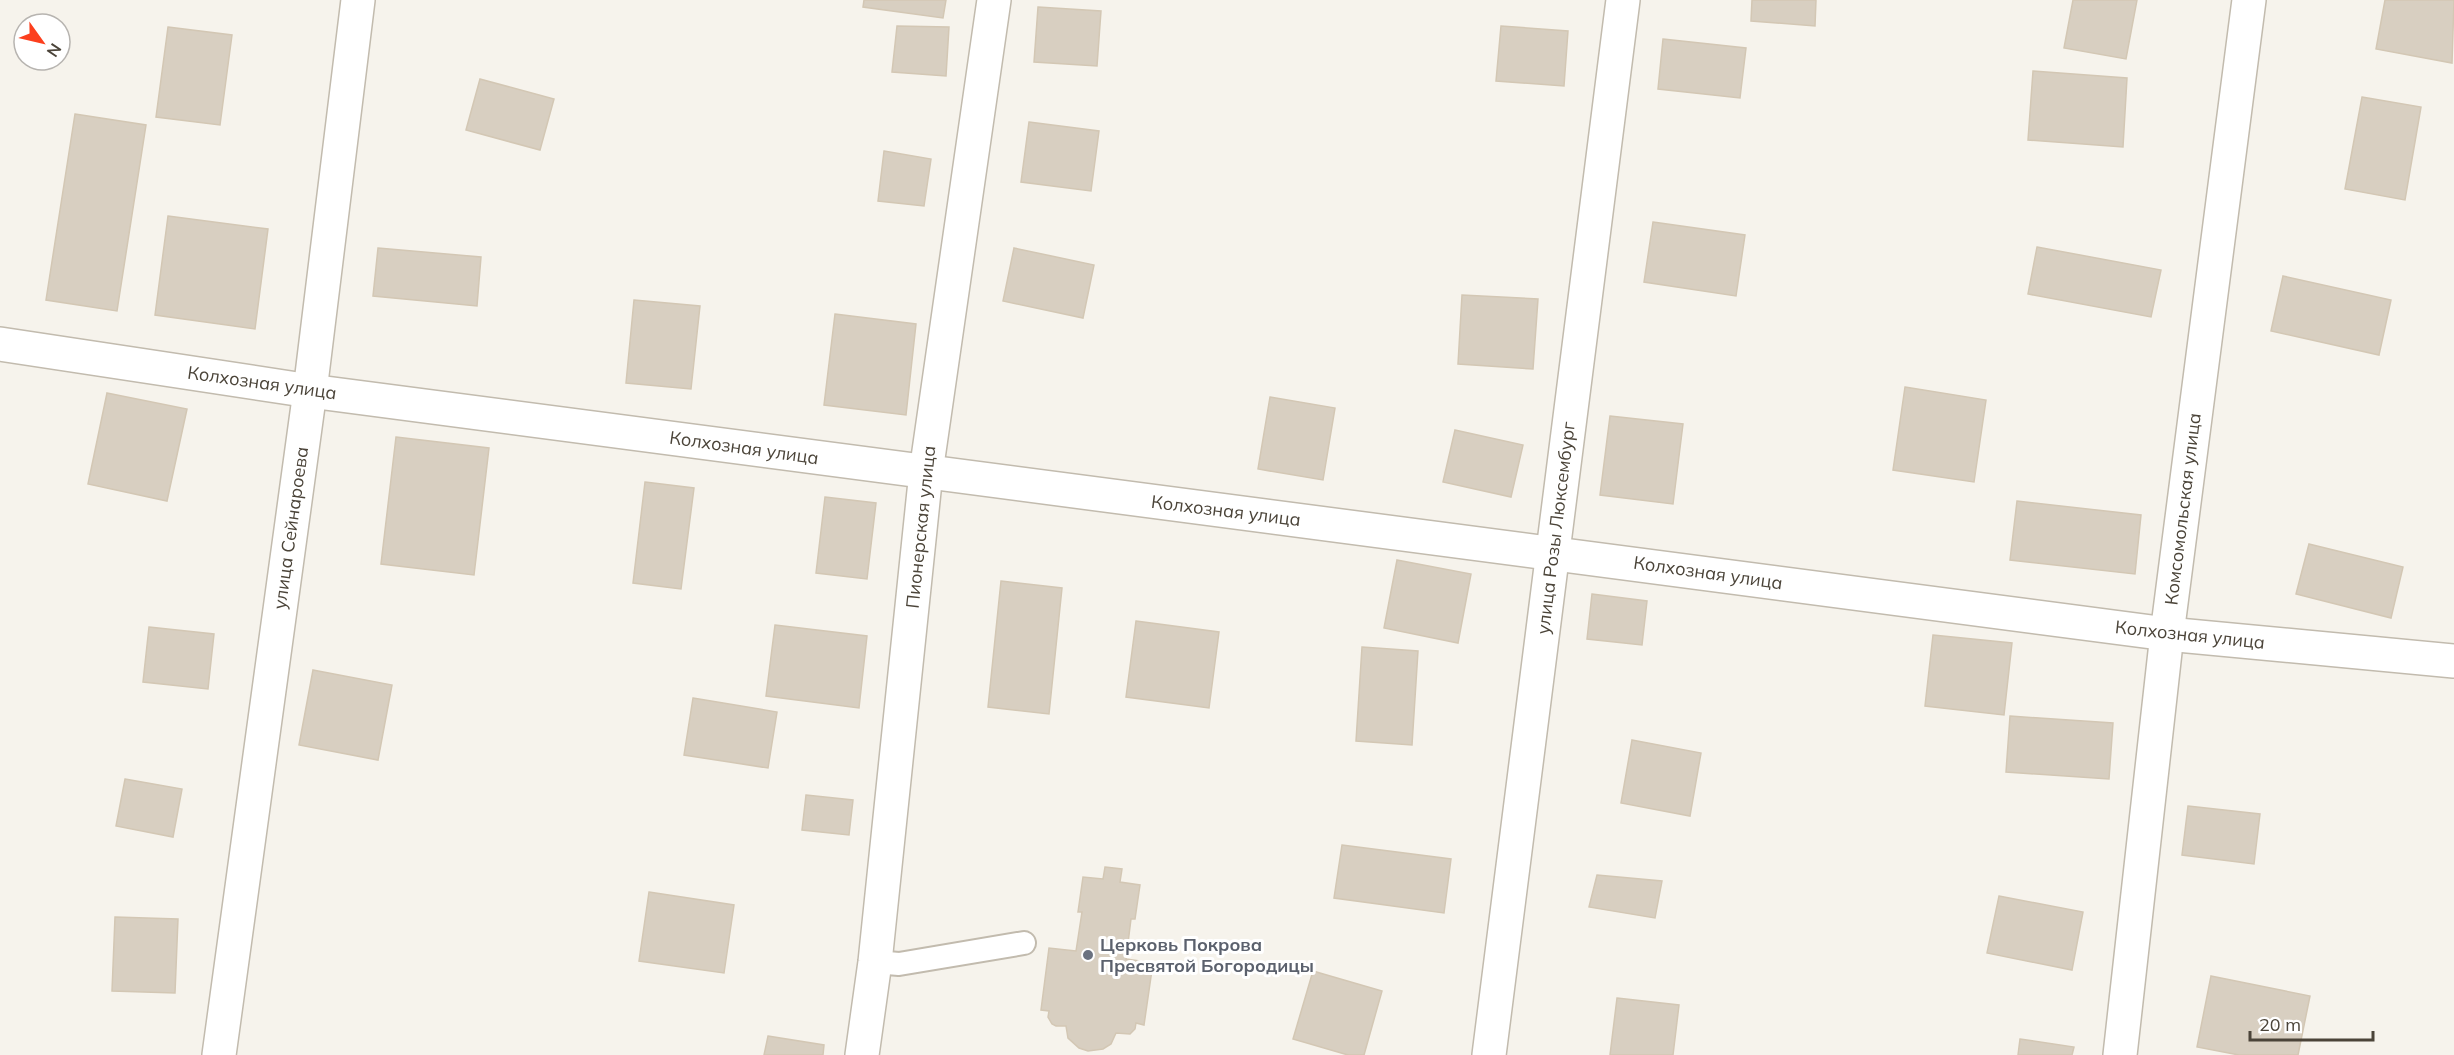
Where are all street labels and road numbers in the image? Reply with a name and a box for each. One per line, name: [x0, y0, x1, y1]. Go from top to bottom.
street label: Колхозная улица: [186, 361, 338, 404]
street label: Комсомольская улица: [2159, 412, 2206, 606]
street label: улица Розы Люксембург: [1531, 420, 1580, 636]
street label: Колхозная улица: [668, 426, 820, 469]
street label: Пионерская улица: [901, 444, 940, 609]
street label: улица Сейнароева: [268, 445, 313, 611]
street label: Колхозная улица: [1150, 490, 1302, 531]
street label: Колхозная улица: [1632, 551, 1784, 594]
street label: Колхозная улица: [2114, 615, 2266, 654]

